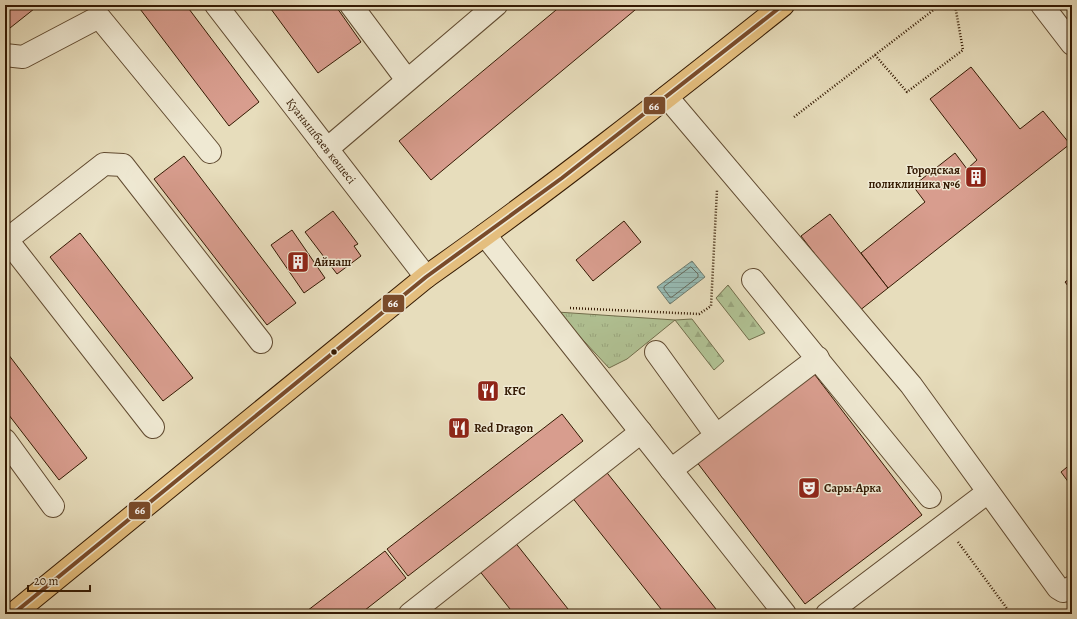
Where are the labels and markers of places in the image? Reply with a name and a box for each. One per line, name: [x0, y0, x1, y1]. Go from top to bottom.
place label: Городская поликлиника №6: [868, 162, 960, 192]
building icon: Городская поликлиника №6: [963, 164, 989, 190]
building icon: Айнаш: [285, 249, 311, 275]
place label: Айнаш: [313, 254, 351, 270]
unlabelled marker: [329, 347, 339, 357]
restaurant icon: KFC: [475, 378, 501, 404]
place label: KFC: [504, 383, 526, 399]
restaurant icon: Red Dragon: [446, 415, 472, 441]
place label: Red Dragon: [474, 420, 534, 436]
theatre icon: Сары-Арка: [796, 475, 822, 501]
place label: Сары-Арка: [824, 480, 882, 496]

